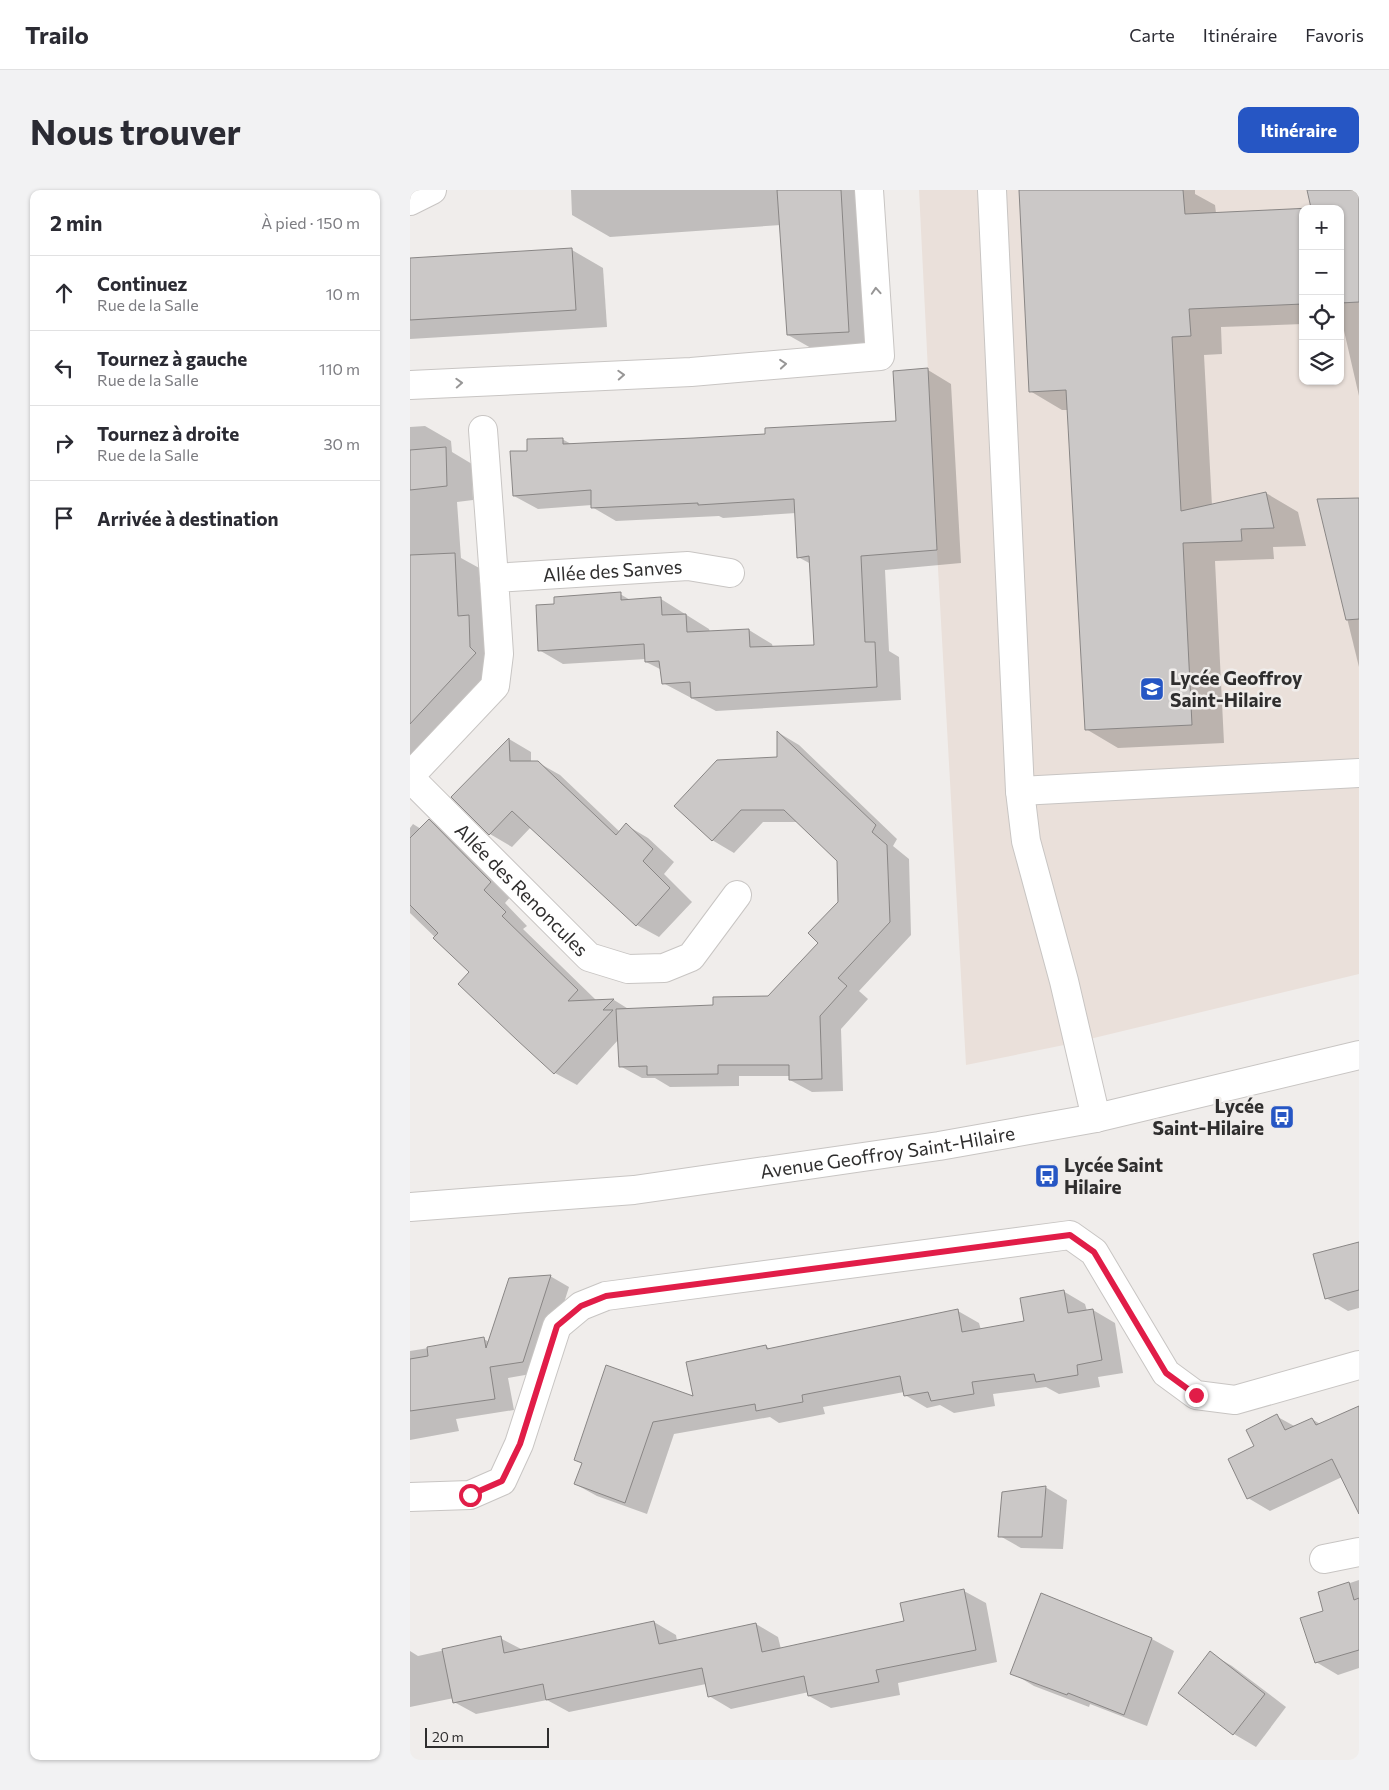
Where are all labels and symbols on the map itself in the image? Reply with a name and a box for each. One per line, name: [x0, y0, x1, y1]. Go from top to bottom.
one-way arrow: [870, 287, 881, 295]
one-way arrow: [779, 359, 787, 370]
one-way arrow: [617, 370, 625, 381]
one-way arrow: [455, 377, 463, 388]
street label: Allée des Sanves: [542, 554, 683, 586]
place label: Lycée Geoffroy Saint-Hilaire: [1170, 666, 1303, 711]
school or university icon: Lycée Geoffroy Saint-Hilaire: [1139, 676, 1165, 702]
street label: Allée des Renoncules: [451, 818, 593, 961]
place label: Lycée Saint-Hilaire: [1153, 1094, 1264, 1139]
bus stop icon: Lycée Saint-Hilaire: [1269, 1104, 1295, 1130]
street label: Avenue Geoffroy Saint-Hilaire: [759, 1121, 1017, 1183]
place label: Lycée Saint Hilaire: [1064, 1153, 1163, 1198]
bus stop icon: Lycée Saint Hilaire: [1034, 1163, 1060, 1189]
route end: [1185, 1384, 1208, 1407]
route start: [459, 1484, 482, 1507]
scale bar: [425, 1725, 549, 1748]

